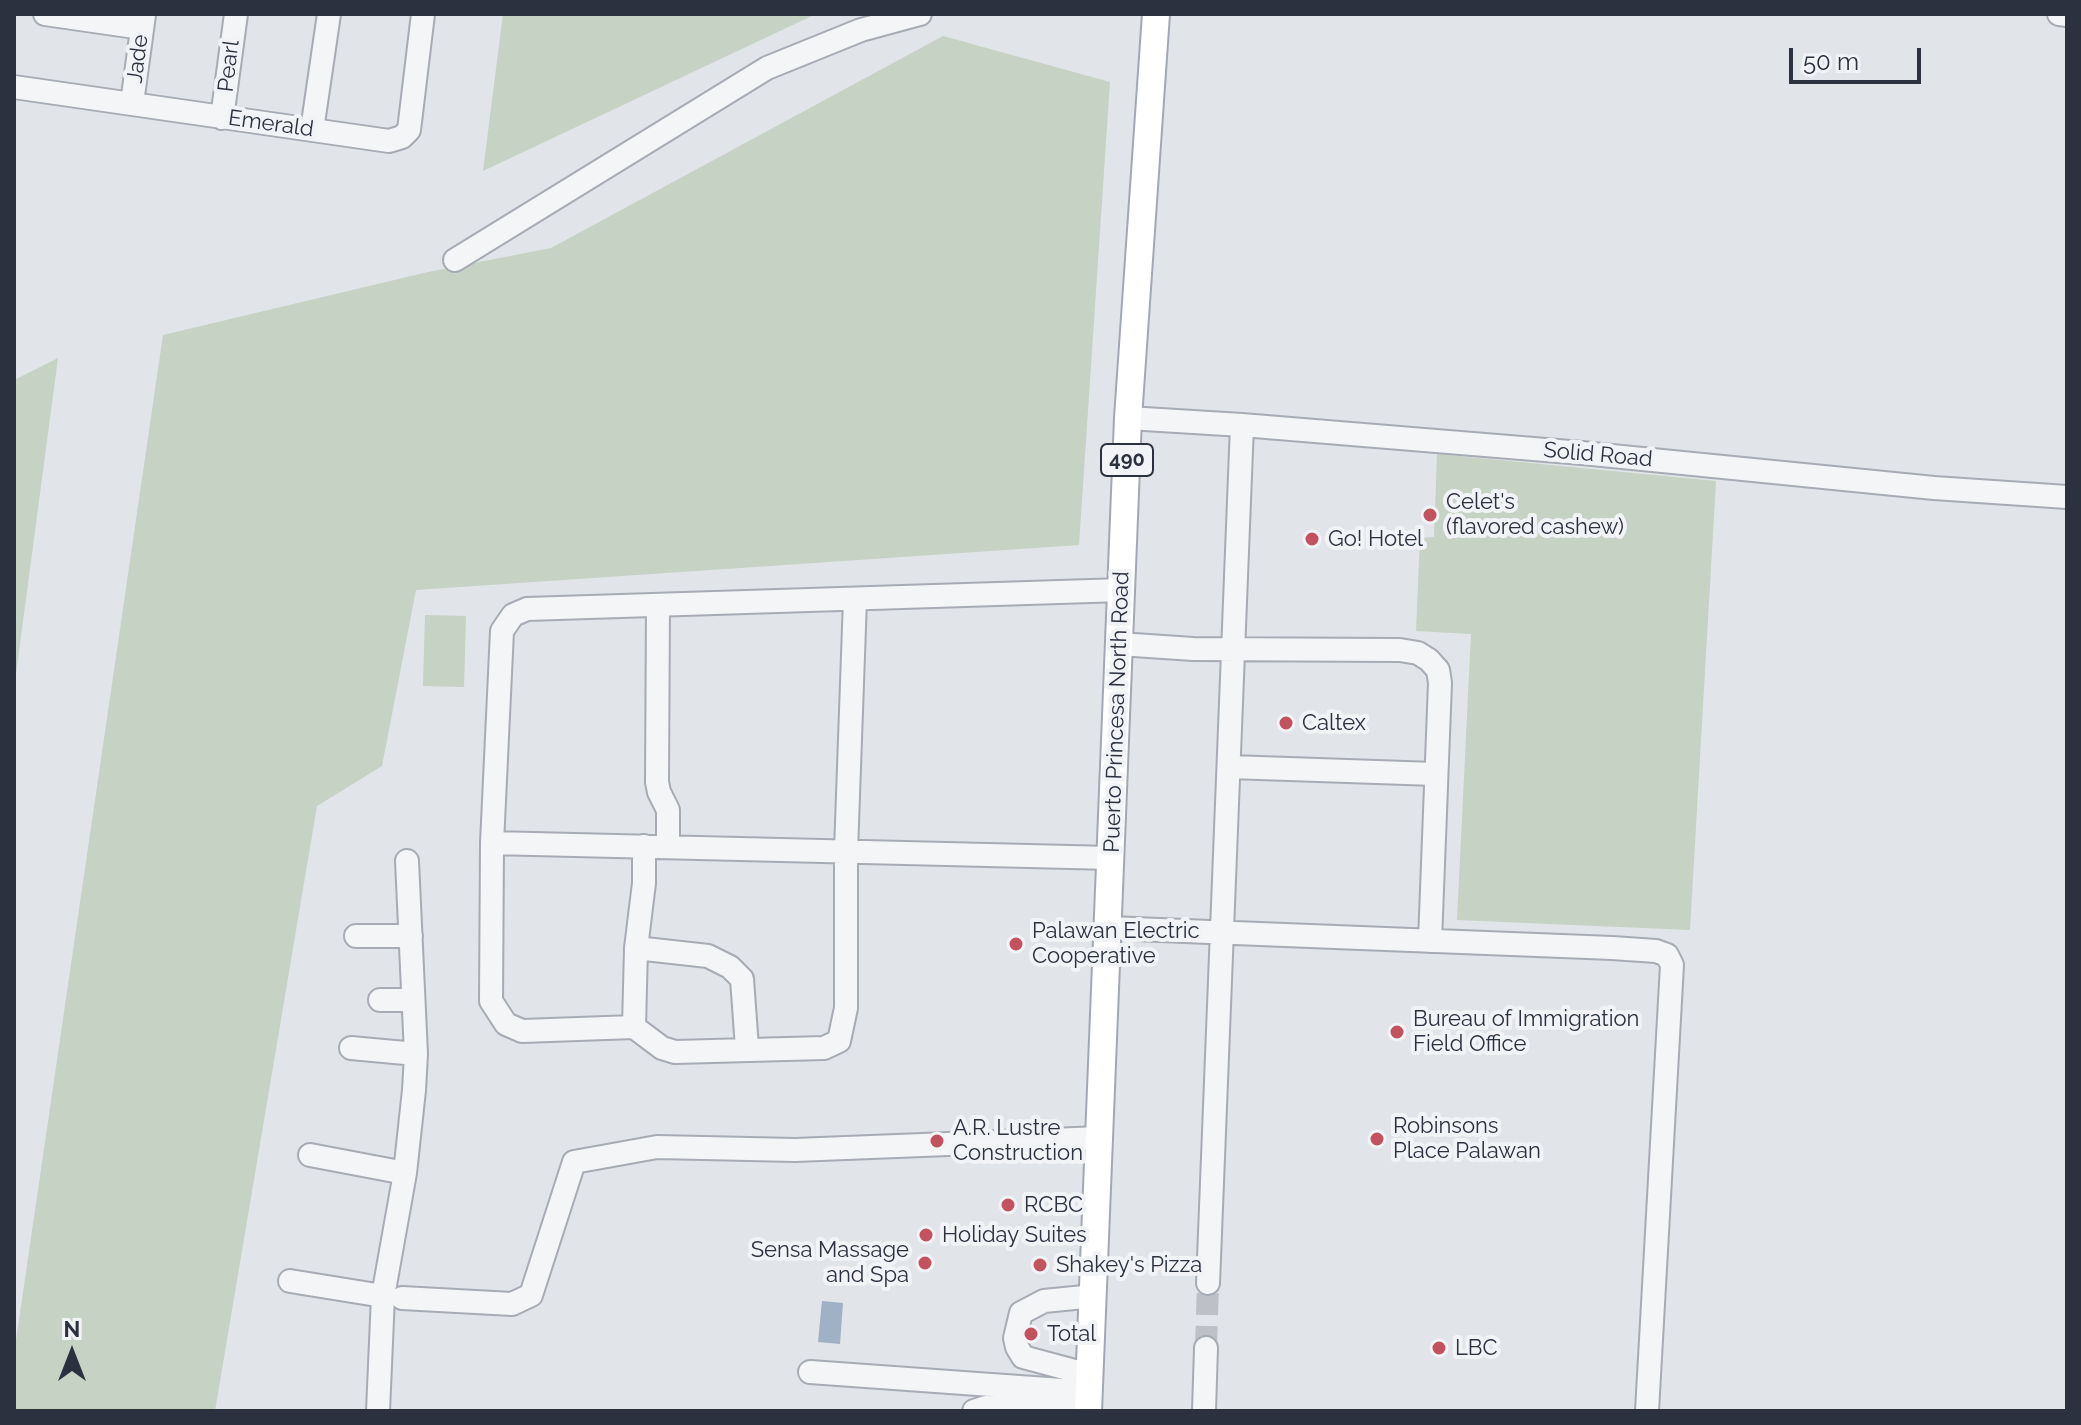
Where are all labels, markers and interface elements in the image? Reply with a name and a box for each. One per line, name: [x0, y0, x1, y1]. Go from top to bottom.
scale bar: [1793, 32, 1925, 82]
street label: Jade: [122, 33, 154, 85]
street label: Pearl: [213, 39, 245, 93]
text: 50 m: [1803, 47, 1859, 76]
street label: Emerald: [227, 105, 315, 143]
street label: Solid Road: [1542, 437, 1654, 473]
road number: 490: [1101, 444, 1153, 476]
place label: Celet's (flavored cashew): [1446, 489, 1624, 540]
marker: Celet's (flavored cashew): [1421, 506, 1439, 524]
place label: Go! Hotel: [1328, 526, 1423, 552]
marker: Go! Hotel: [1303, 530, 1321, 548]
street label: Puerto Princesa North Road: [1099, 571, 1135, 853]
place label: Caltex: [1302, 710, 1366, 736]
marker: Caltex: [1277, 714, 1295, 732]
place label: Palawan Electric Cooperative: [1032, 918, 1200, 970]
marker: Palawan Electric Cooperative: [1007, 935, 1025, 953]
place label: Bureau of Immigration Field Office: [1413, 1006, 1639, 1058]
marker: Bureau of Immigration Field Office: [1388, 1023, 1406, 1041]
place label: Robinsons Place Palawan: [1393, 1113, 1541, 1164]
place label: A.R. Lustre Construction: [953, 1115, 1083, 1166]
marker: Robinsons Place Palawan: [1368, 1130, 1386, 1148]
marker: A.R. Lustre Construction: [928, 1132, 946, 1150]
place label: RCBC: [1024, 1192, 1083, 1218]
marker: RCBC: [999, 1196, 1017, 1214]
place label: Holiday Suites: [942, 1222, 1087, 1248]
marker: Holiday Suites: [917, 1226, 935, 1244]
place label: Sensa Massage and Spa: [751, 1237, 909, 1288]
place label: Shakey's Pizza: [1056, 1252, 1202, 1278]
marker: Sensa Massage and Spa: [916, 1254, 934, 1272]
marker: Shakey's Pizza: [1031, 1256, 1049, 1274]
north arrow: [32, 1313, 112, 1393]
text: N: [64, 1316, 80, 1342]
place label: Total: [1047, 1321, 1096, 1347]
marker: Total: [1022, 1325, 1040, 1343]
place label: LBC: [1455, 1335, 1498, 1361]
marker: LBC: [1430, 1339, 1448, 1357]

